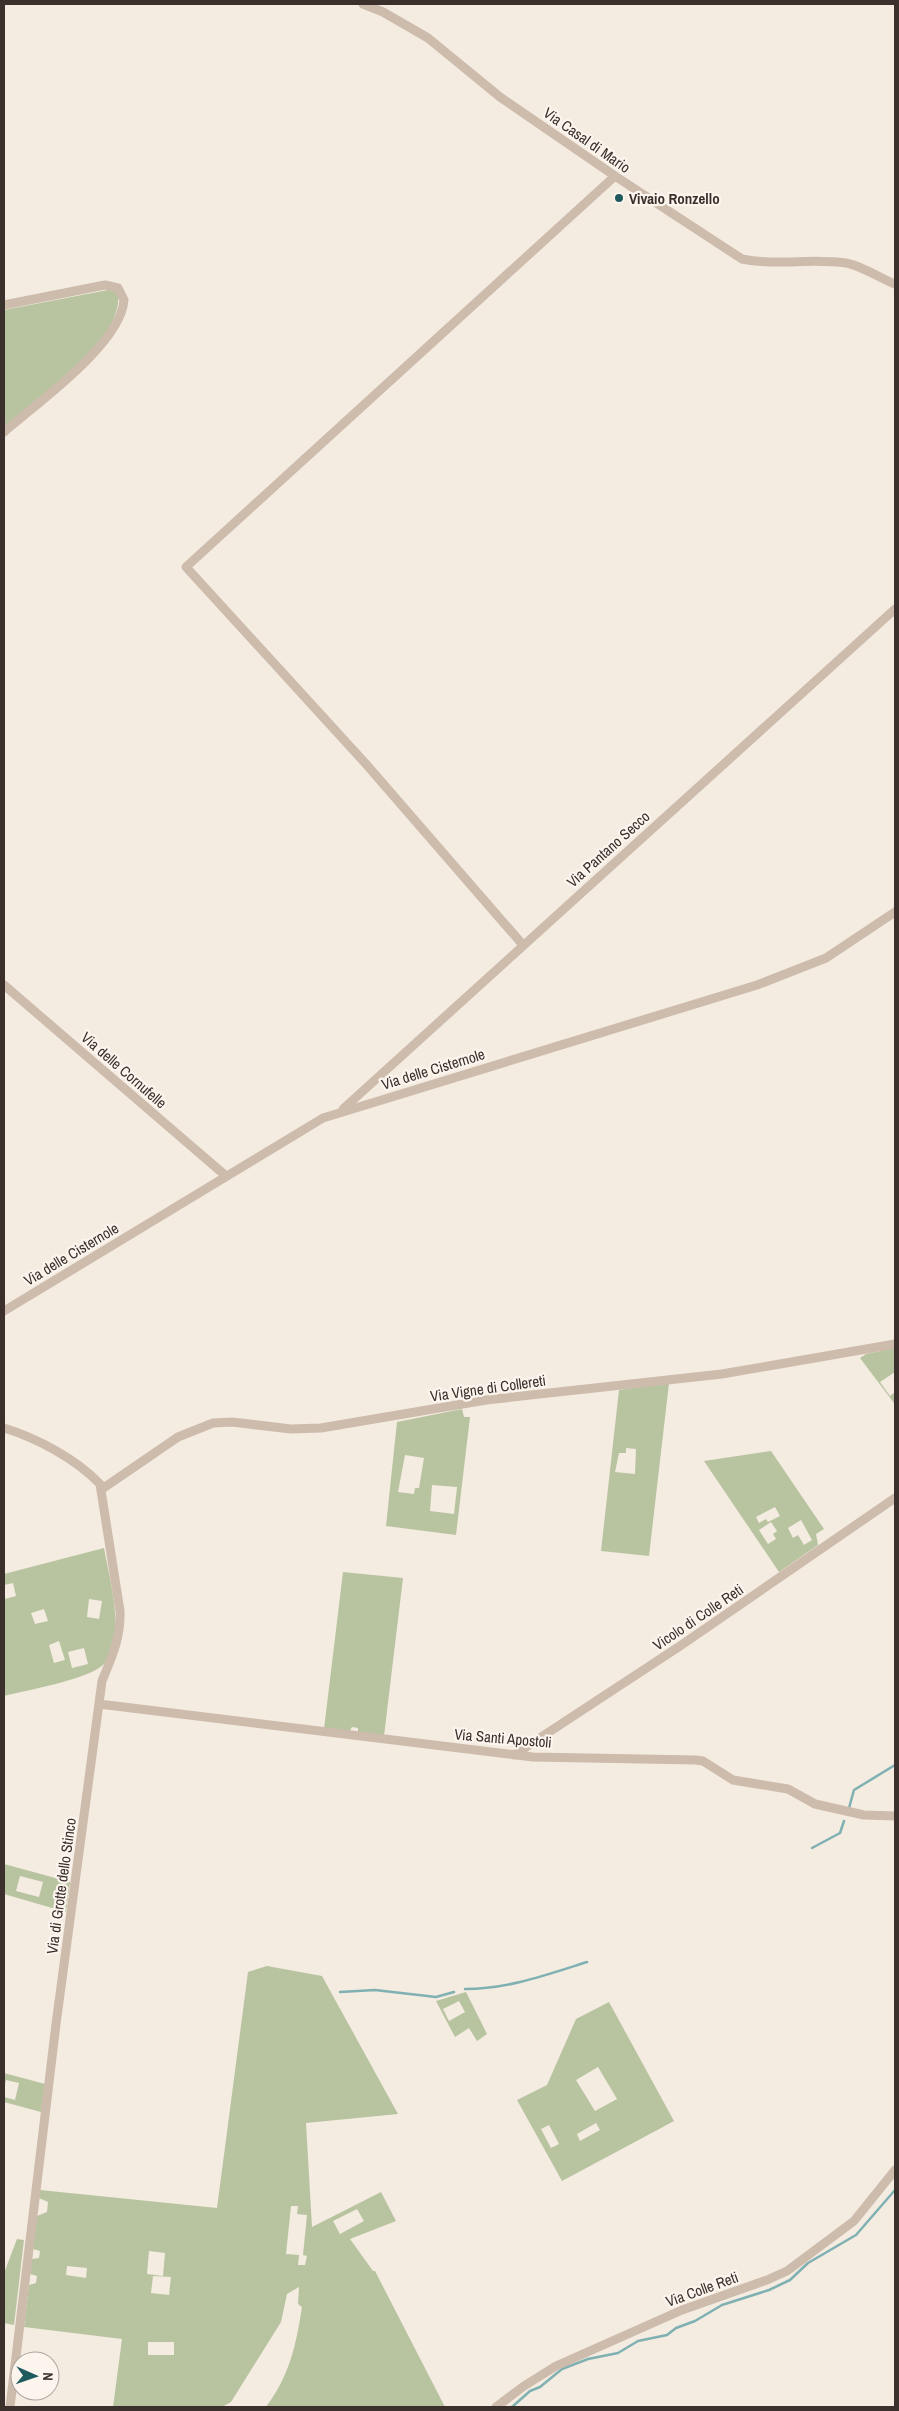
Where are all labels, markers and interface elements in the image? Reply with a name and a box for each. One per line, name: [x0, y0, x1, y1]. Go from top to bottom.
street label: Via Casal di Mario: [539, 102, 635, 178]
place label: Vivaio Ronzello: [629, 188, 720, 209]
marker: Vivaio Ronzello: [613, 192, 625, 204]
street label: Via Pantano Secco: [562, 806, 654, 892]
street label: Via delle Cornufelle: [77, 1027, 171, 1113]
street label: Via delle Cisternole: [379, 1043, 487, 1095]
street label: Via delle Cisternole: [20, 1217, 122, 1291]
street label: Via Vigne di Collereti: [429, 1369, 547, 1407]
street label: Vicolo di Colle Reti: [649, 1579, 747, 1655]
street label: Via Santi Apostoli: [453, 1723, 553, 1753]
street label: Via di Grotte dello Stinco: [41, 1816, 81, 1955]
street label: Via Colle Reti: [663, 2266, 741, 2312]
north arrow: [10, 2351, 60, 2401]
text: N: [39, 2372, 57, 2381]

